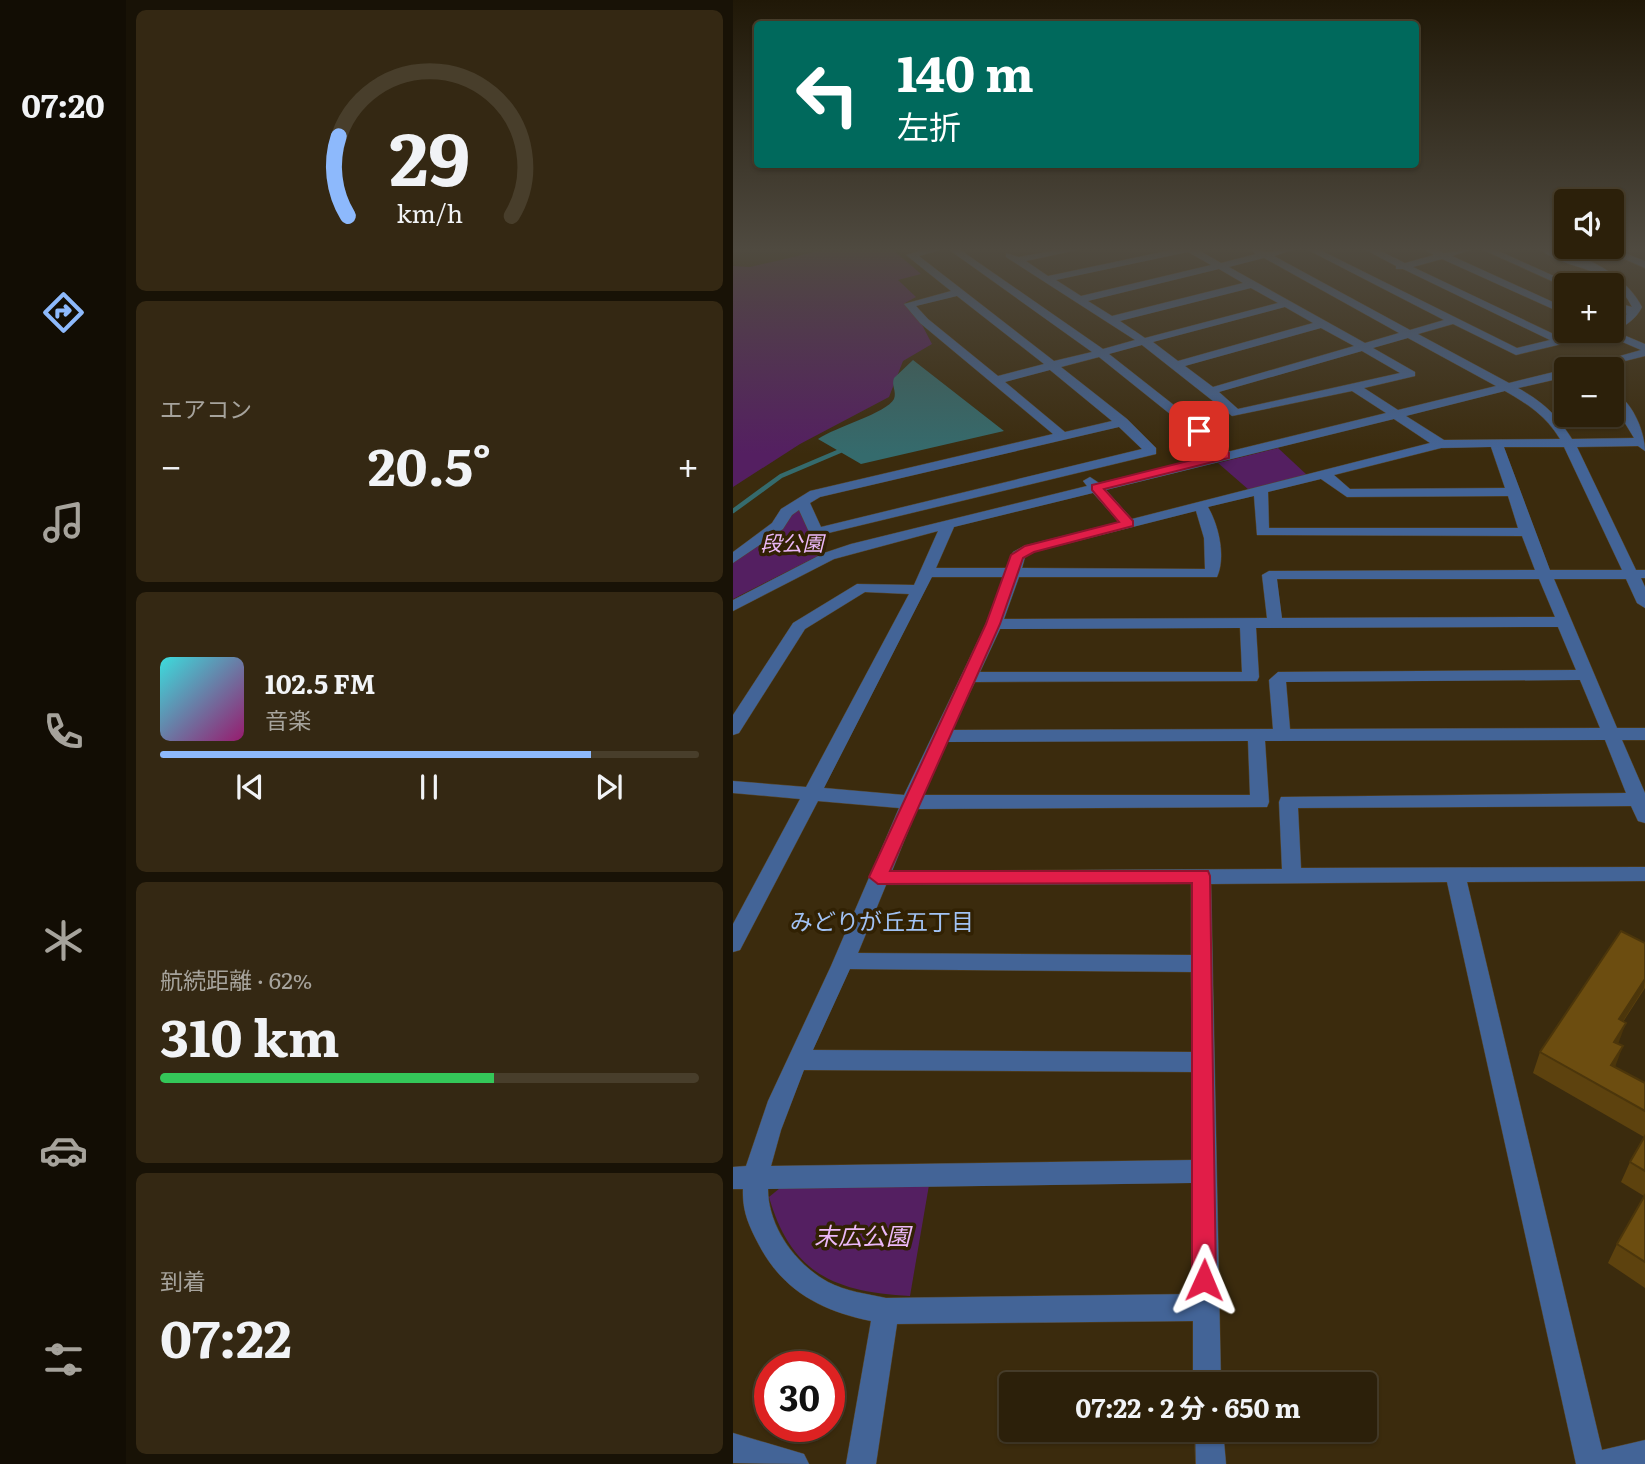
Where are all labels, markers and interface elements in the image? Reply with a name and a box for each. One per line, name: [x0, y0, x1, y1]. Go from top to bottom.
text: 140 m: [897, 34, 1034, 107]
icon: left: [782, 49, 873, 140]
text: 07:20: [21, 80, 105, 128]
text: 29: [389, 101, 470, 209]
text: 左折: [897, 101, 961, 149]
map controls: [1554, 189, 1624, 427]
button: sound: [1554, 189, 1624, 259]
text: km/h: [396, 194, 463, 231]
button: +: [1554, 273, 1624, 343]
icon: directions: [39, 288, 88, 337]
button: −: [1554, 357, 1624, 427]
text: エアコン: [160, 391, 252, 425]
pin: [1169, 401, 1229, 461]
icon: arrive: [1180, 412, 1218, 450]
text: 20.5°: [368, 425, 491, 502]
text: −: [160, 435, 182, 492]
text: +: [677, 435, 699, 492]
icon: music: [39, 498, 88, 547]
park label: 段公園: [761, 526, 826, 557]
text: 102.5 FM: [265, 663, 375, 702]
text: 音楽: [265, 702, 311, 736]
icon: phone: [39, 707, 88, 756]
icon: previous: [231, 768, 269, 806]
icon: pause: [410, 768, 448, 806]
icon: next: [590, 768, 628, 806]
district label: みどりが丘五丁目: [790, 903, 974, 937]
icon: climate: [39, 916, 88, 965]
text: 航続距離 · 62%: [160, 962, 312, 996]
text: 310 km: [160, 996, 340, 1073]
icon: car: [39, 1126, 88, 1175]
park label: 末広公園: [814, 1217, 913, 1252]
position arrow: [1167, 1243, 1241, 1317]
text: 到着: [160, 1263, 206, 1297]
text: 07:22: [160, 1297, 292, 1374]
icon: filters: [39, 1335, 88, 1384]
speed limit sign: 30: [754, 1351, 845, 1442]
text: 07:22 · 2 分 · 650 m: [1075, 1387, 1301, 1426]

